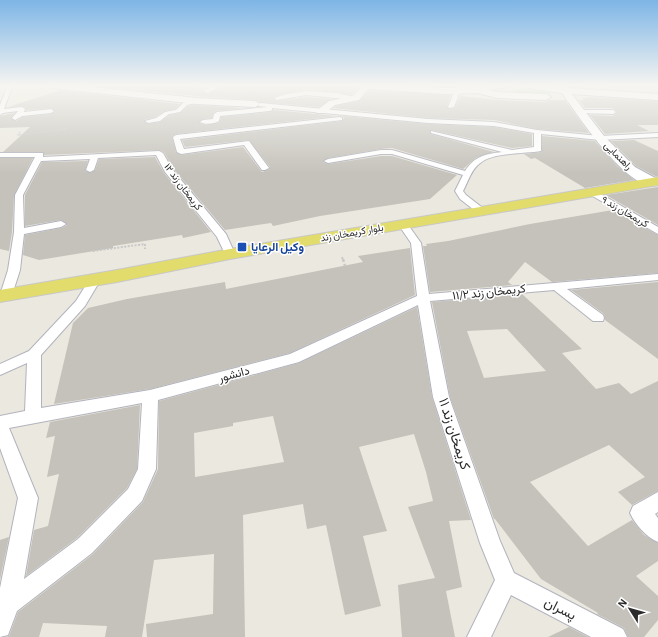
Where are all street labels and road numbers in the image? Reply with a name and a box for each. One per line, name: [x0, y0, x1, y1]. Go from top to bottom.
street label: راهنمایی: [601, 140, 634, 173]
street label: کریمخان زند ۱۲: [161, 162, 204, 213]
street label: کریمخان زند ۹: [599, 195, 651, 231]
street label: بلوار کریمخان زند: [320, 223, 385, 244]
street label: کریمخان زند ۱۱/۲: [452, 282, 527, 304]
street label: دانشور: [216, 364, 252, 386]
street label: کریمخان زند ۱۱: [435, 396, 472, 472]
street label: پسران: [541, 595, 578, 625]

